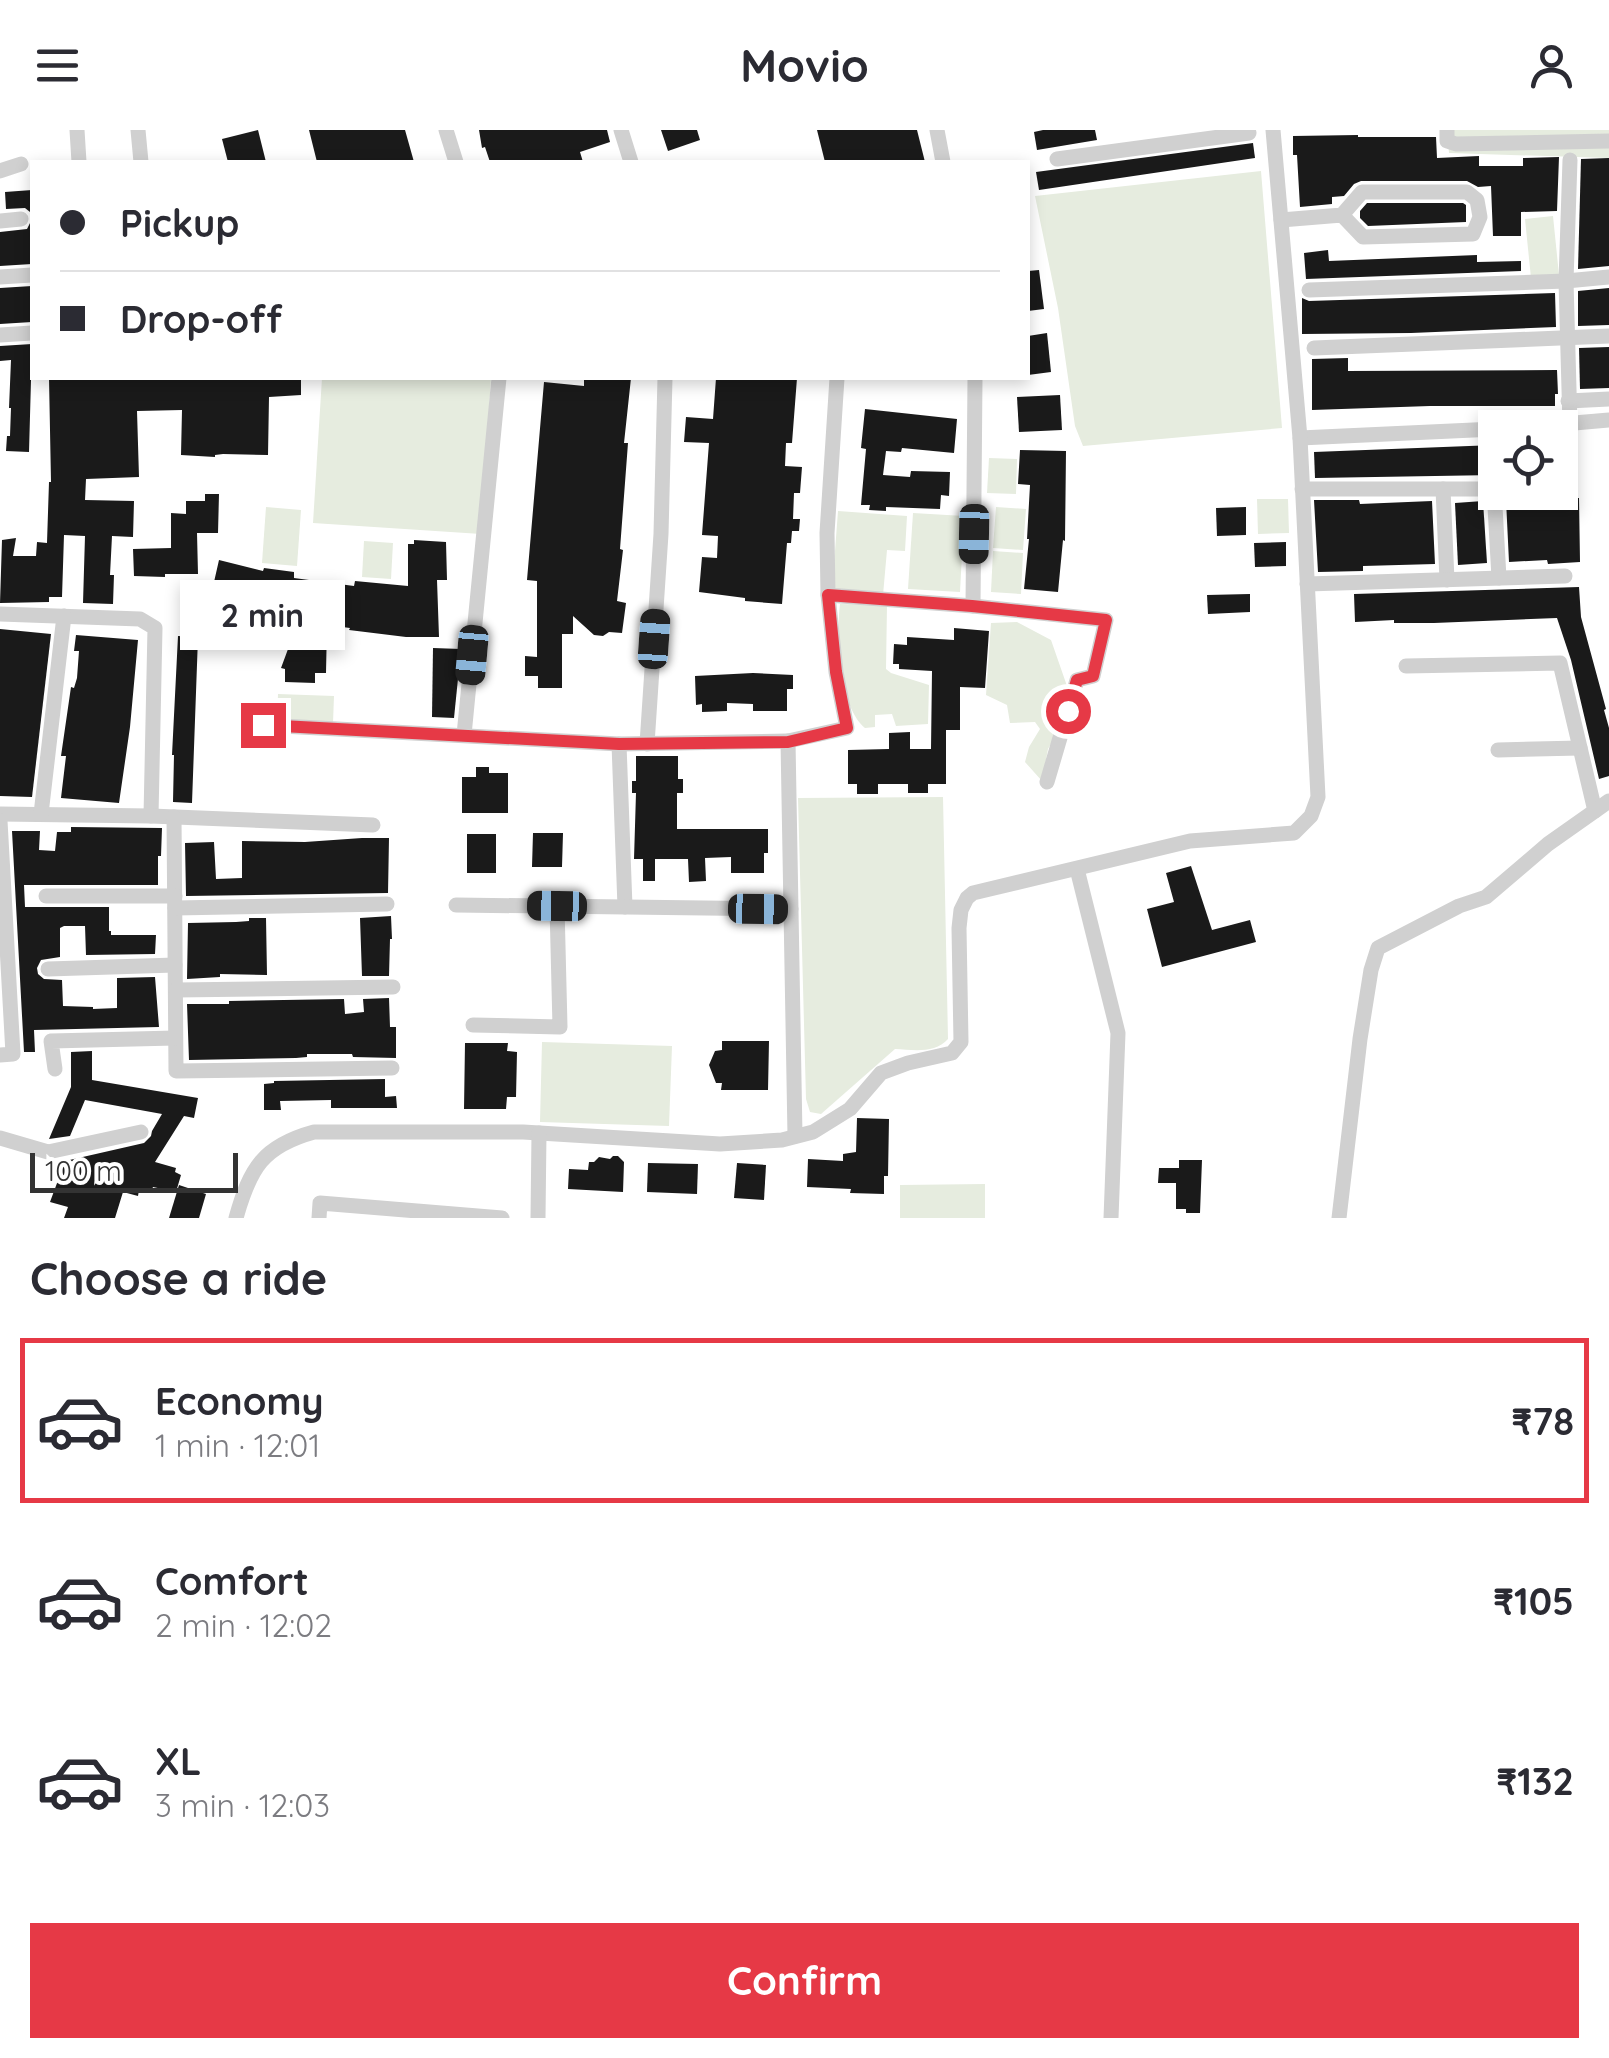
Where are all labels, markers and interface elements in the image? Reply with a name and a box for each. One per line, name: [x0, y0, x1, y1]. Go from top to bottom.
text: Movio: [740, 37, 869, 93]
icon: menu: [30, 38, 85, 93]
icon: person: [1524, 38, 1579, 93]
text: Pickup: [120, 199, 239, 247]
text: Drop-off: [120, 295, 282, 343]
map controls: [1478, 410, 1578, 510]
button: locate: [1478, 410, 1578, 510]
car: [958, 504, 990, 564]
callout: 2 min: [180, 580, 346, 650]
text: 2 min: [221, 595, 304, 635]
car: [637, 608, 671, 670]
car: [454, 624, 490, 686]
route start: [1046, 689, 1091, 734]
route end: [241, 703, 286, 748]
car: [527, 890, 587, 922]
car: [728, 893, 788, 925]
scale bar: [30, 1148, 238, 1192]
text: 100 m: [45, 1153, 122, 1188]
text: Choose a ride: [30, 1250, 327, 1306]
icon: car: [35, 1376, 125, 1466]
text: Economy: [155, 1377, 324, 1425]
text: ₹78: [1511, 1397, 1574, 1445]
text: 1 min · 12:01: [155, 1425, 320, 1465]
icon: car: [35, 1556, 125, 1646]
text: Comfort: [155, 1557, 309, 1605]
text: ₹105: [1493, 1577, 1574, 1625]
text: 2 min · 12:02: [155, 1605, 332, 1645]
icon: car: [35, 1736, 125, 1826]
text: XL: [155, 1737, 201, 1785]
text: ₹132: [1496, 1757, 1574, 1805]
text: 3 min · 12:03: [155, 1785, 330, 1825]
button: Confirm: [30, 1923, 1579, 2038]

